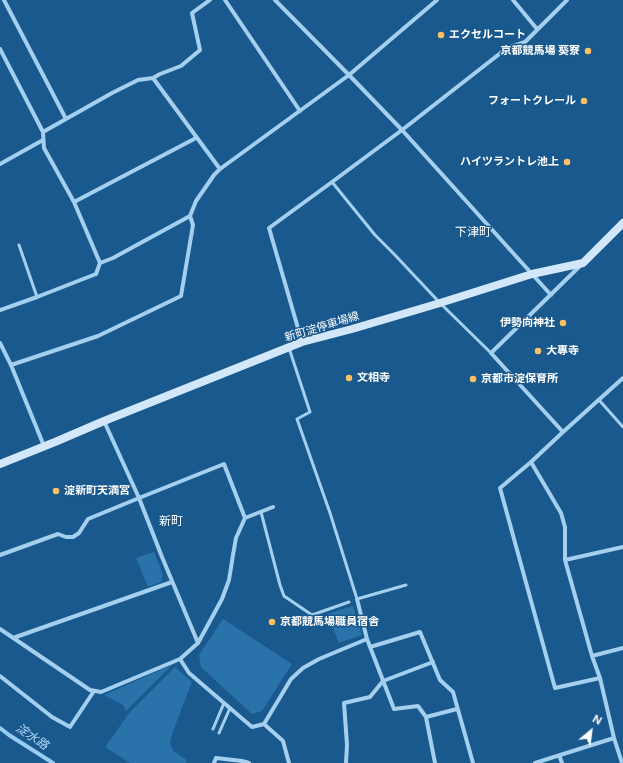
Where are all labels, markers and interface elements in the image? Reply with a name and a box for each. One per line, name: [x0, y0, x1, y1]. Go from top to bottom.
place label: エクセルコート: [449, 28, 526, 42]
marker: エクセルコート: [436, 30, 446, 40]
place label: 京都競馬場 葵寮: [500, 44, 580, 58]
marker: 京都競馬場 葵寮: [583, 46, 593, 56]
place label: フォートクレール: [488, 94, 576, 108]
marker: フォートクレール: [579, 96, 589, 106]
place label: ハイツラントレ池上: [460, 155, 559, 169]
marker: ハイツラントレ池上: [562, 157, 572, 167]
district label: 下津町: [455, 225, 491, 239]
street label: 新町淀停車場線: [283, 309, 361, 345]
place label: 伊勢向神社: [500, 316, 555, 330]
marker: 伊勢向神社: [558, 318, 568, 328]
place label: 大專寺: [546, 344, 579, 358]
marker: 大專寺: [533, 346, 543, 356]
place label: 文相寺: [357, 371, 390, 385]
place label: 京都市淀保育所: [481, 372, 558, 386]
marker: 文相寺: [344, 373, 354, 383]
marker: 京都市淀保育所: [468, 374, 478, 384]
place label: 淀新町天満宮: [64, 484, 130, 498]
marker: 淀新町天満宮: [51, 486, 61, 496]
district label: 新町: [159, 514, 183, 528]
place label: 京都競馬場職員宿舎: [280, 615, 379, 629]
marker: 京都競馬場職員宿舎: [267, 617, 277, 627]
north arrow: [571, 711, 611, 751]
text: N: [590, 712, 604, 728]
water label: 淀水路: [13, 721, 51, 753]

